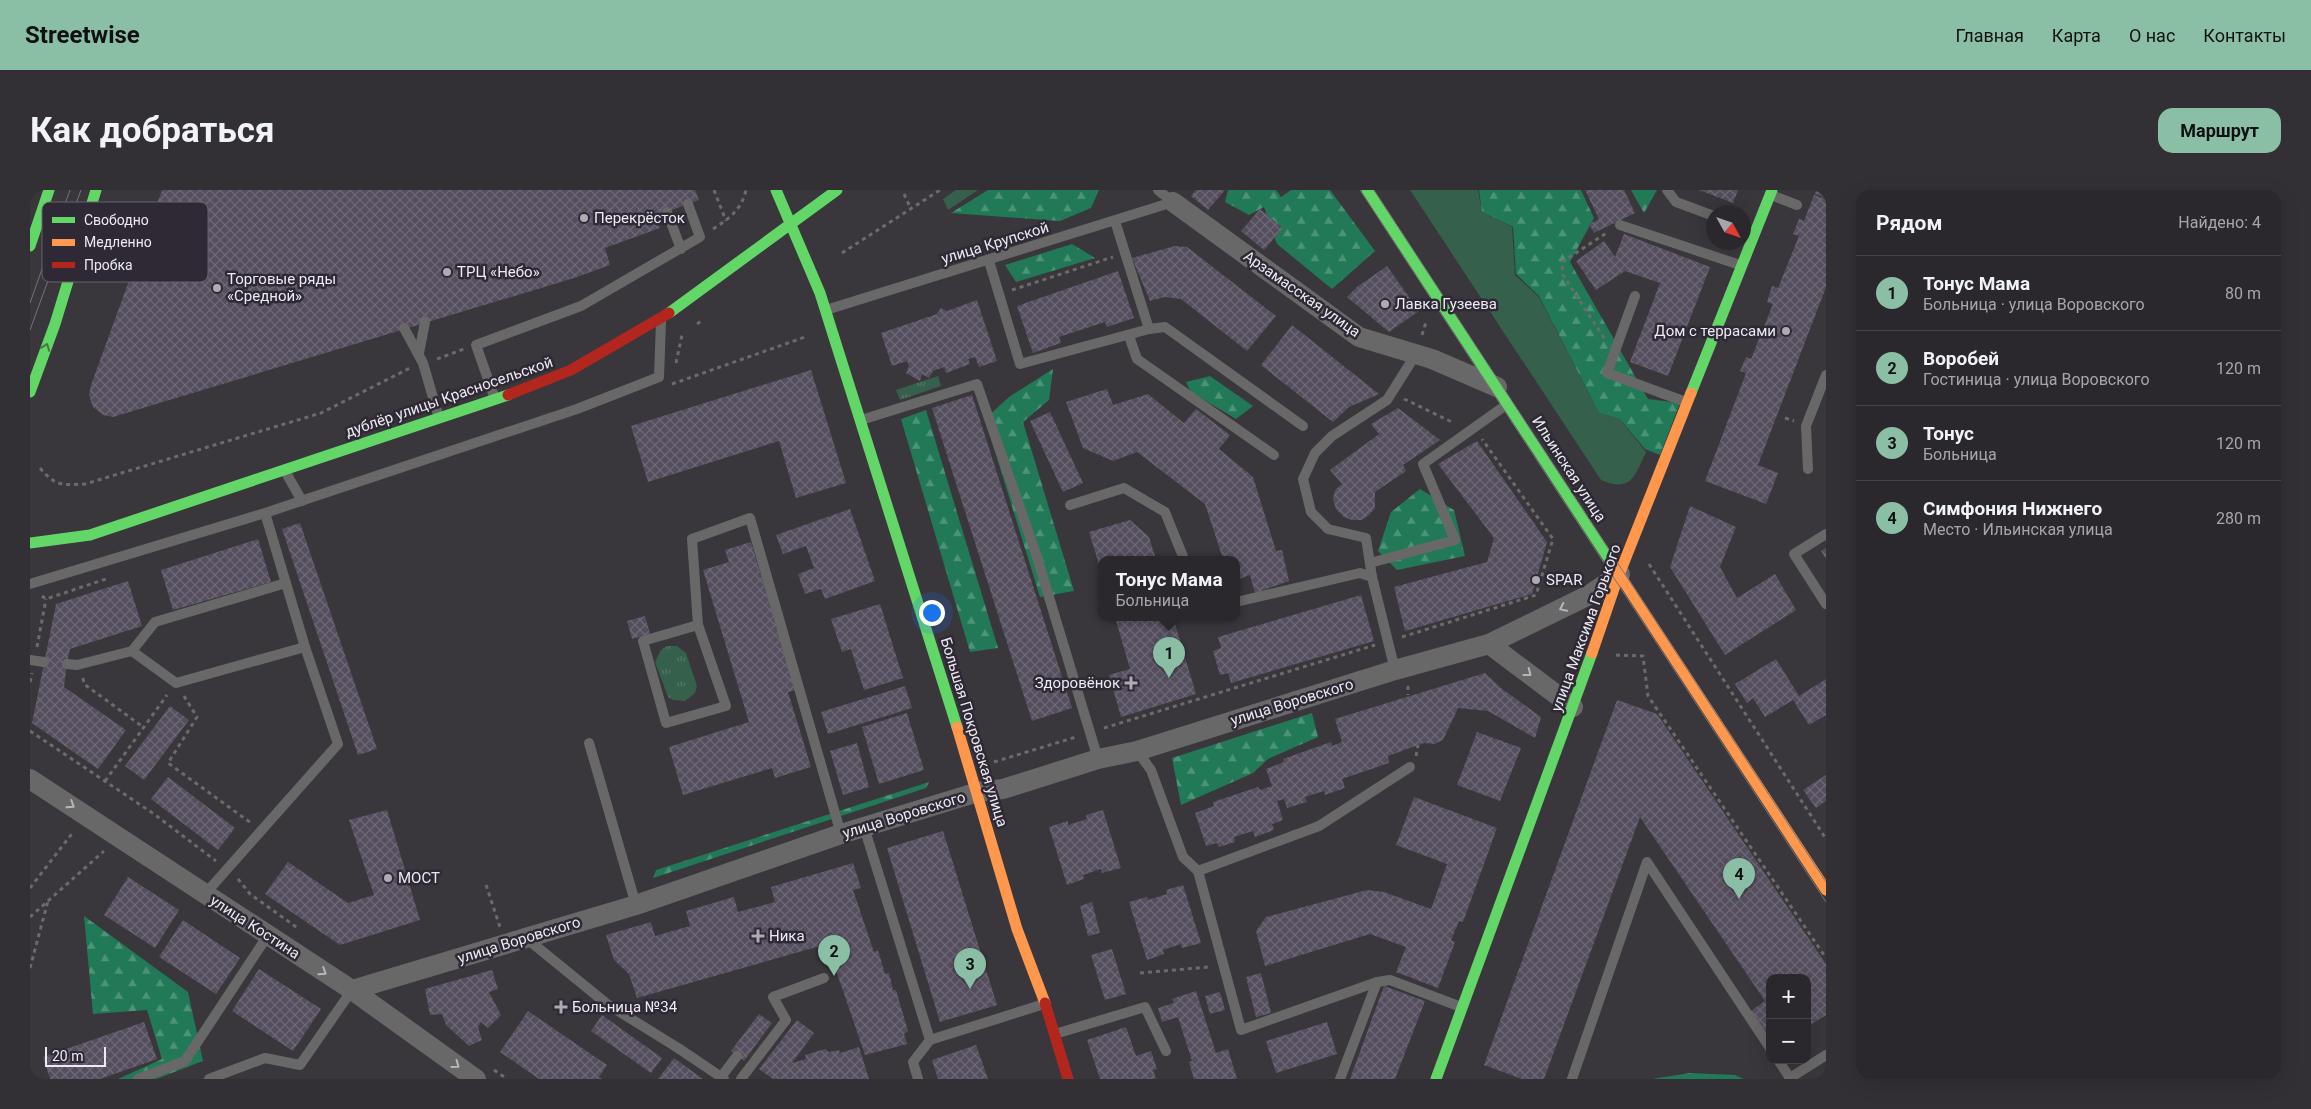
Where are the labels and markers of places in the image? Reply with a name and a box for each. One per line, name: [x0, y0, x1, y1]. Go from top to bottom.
place label: Перекрёсток: [594, 209, 685, 227]
marker: Перекрёсток: [578, 212, 590, 224]
place label: ТРЦ «Небо»: [457, 263, 540, 281]
marker: ТРЦ «Небо»: [441, 266, 453, 278]
place label: Торговые ряды «Средной»: [227, 270, 336, 305]
marker: Торговые ряды «Средной»: [211, 282, 223, 294]
place label: Лавка Гузеева: [1395, 295, 1497, 313]
marker: Лавка Гузеева: [1379, 298, 1391, 310]
place label: Дом с террасами: [1654, 322, 1776, 340]
marker: Дом с террасами: [1780, 325, 1792, 337]
place label: SPAR: [1546, 571, 1582, 589]
marker: SPAR: [1530, 574, 1542, 586]
pin: 1: [1153, 637, 1185, 678]
place label: Здоровёнок: [1035, 674, 1120, 692]
marker: Здоровёнок: [1124, 676, 1138, 690]
pin: 4: [1723, 858, 1755, 899]
place label: МОСТ: [398, 869, 440, 887]
marker: МОСТ: [382, 872, 394, 884]
place label: Ника: [769, 927, 805, 945]
marker: Ника: [751, 929, 765, 943]
pin: 2: [818, 935, 850, 976]
pin: 3: [954, 948, 986, 989]
place label: Больница №34: [572, 998, 678, 1016]
marker: Больница №34: [554, 1000, 568, 1014]

